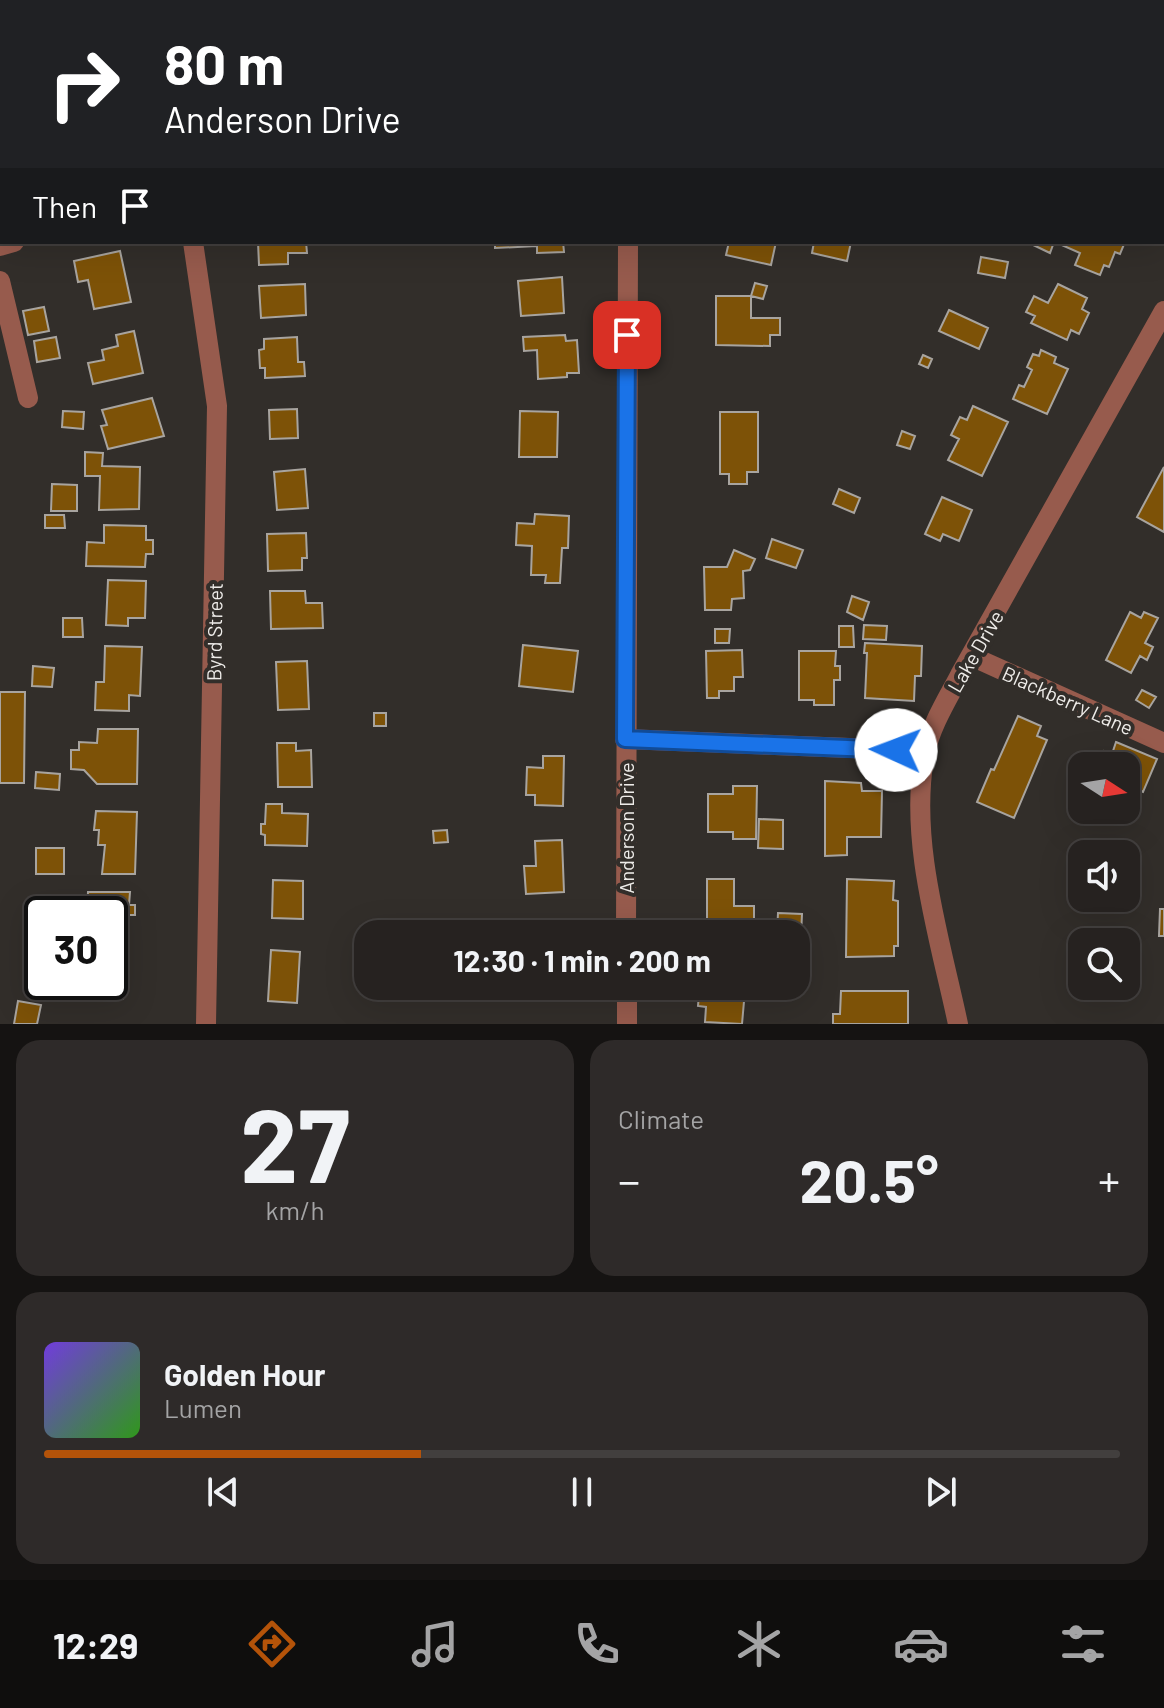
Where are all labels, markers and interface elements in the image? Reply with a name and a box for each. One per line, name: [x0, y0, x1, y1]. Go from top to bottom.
text: 80 m: [164, 29, 284, 96]
icon: right: [32, 32, 136, 136]
text: Anderson Drive: [164, 97, 401, 140]
icon: arrive: [113, 184, 157, 228]
text: Then: [32, 188, 97, 224]
pin: [593, 301, 661, 369]
icon: arrive: [605, 313, 649, 357]
street label: Byrd Street: [201, 583, 227, 681]
street label: Lake Drive: [942, 606, 1008, 696]
street label: Blackberry Lane: [999, 660, 1137, 740]
position arrow: [854, 708, 938, 792]
north arrow: [1068, 752, 1140, 824]
map controls: [1068, 752, 1140, 1000]
street label: Anderson Drive: [614, 762, 638, 894]
button: sound: [1068, 840, 1140, 912]
speed limit sign: 30: [24, 896, 128, 1000]
button: search: [1068, 928, 1140, 1000]
text: 12:30 · 1 min · 200 m: [453, 942, 711, 978]
text: 27: [240, 1079, 350, 1204]
text: Climate: [618, 1103, 704, 1134]
text: 20.5°: [800, 1143, 938, 1215]
text: −: [618, 1153, 640, 1206]
text: +: [1098, 1153, 1120, 1206]
text: km/h: [266, 1194, 324, 1225]
text: Golden Hour: [164, 1356, 326, 1392]
text: Lumen: [164, 1392, 242, 1423]
icon: previous: [201, 1470, 245, 1514]
icon: pause: [560, 1470, 604, 1514]
icon: next: [919, 1470, 963, 1514]
icon: directions: [244, 1616, 300, 1672]
icon: music: [407, 1616, 463, 1672]
icon: phone: [569, 1616, 625, 1672]
icon: climate: [731, 1616, 787, 1672]
icon: car: [893, 1616, 949, 1672]
icon: filters: [1055, 1616, 1111, 1672]
text: 12:29: [53, 1623, 138, 1666]

